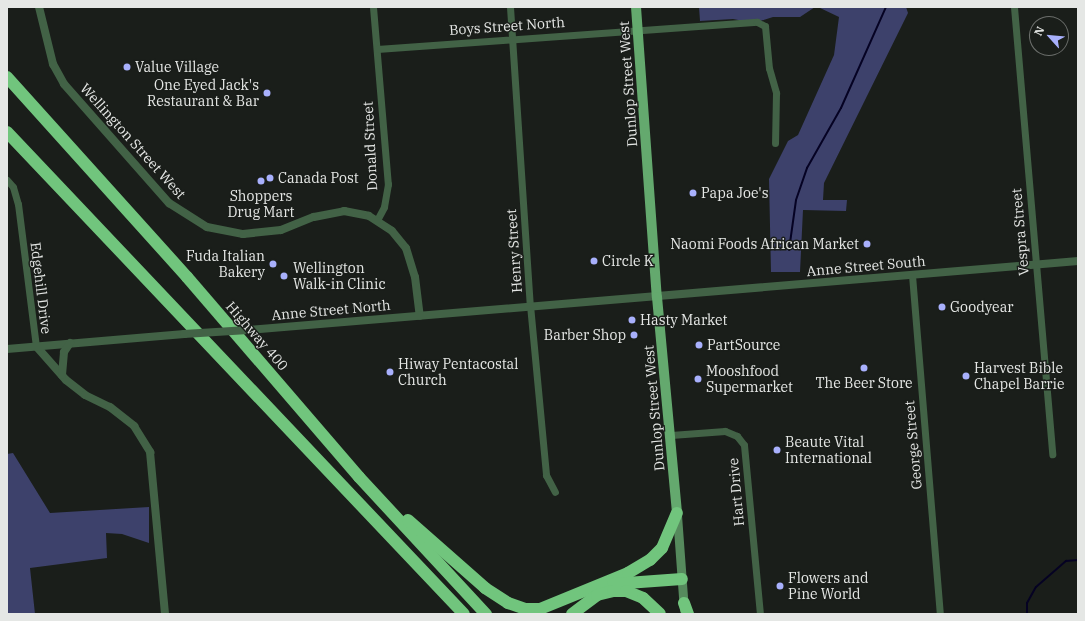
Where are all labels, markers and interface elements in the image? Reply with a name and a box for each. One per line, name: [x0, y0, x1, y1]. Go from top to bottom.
street label: Boys Street North: [449, 14, 565, 38]
north arrow: [1029, 16, 1069, 56]
street label: Dunlop Street West: [615, 21, 641, 147]
text: N: [1031, 24, 1047, 38]
place label: Value Village: [135, 59, 219, 75]
marker: Value Village: [122, 62, 132, 72]
place label: One Eyed Jack's Restaurant & Bar: [147, 77, 259, 110]
street label: Wellington Street West: [77, 80, 189, 202]
marker: One Eyed Jack's Restaurant & Bar: [262, 88, 272, 98]
street label: Donald Street: [359, 101, 381, 191]
place label: Canada Post: [278, 170, 359, 186]
marker: Canada Post: [265, 173, 275, 183]
marker: Shoppers Drug Mart: [256, 176, 266, 186]
place label: Papa Joe's: [701, 185, 769, 201]
place label: Shoppers Drug Mart: [227, 188, 295, 220]
marker: Papa Joe's: [688, 188, 698, 198]
street label: Vespra Street: [1008, 188, 1032, 276]
street label: Henry Street: [503, 208, 525, 294]
place label: Naomi Foods African Market: [670, 236, 859, 252]
marker: Naomi Foods African Market: [862, 239, 872, 249]
street label: Edgehill Drive: [27, 241, 55, 335]
place label: Fuda Italian Bakery: [186, 248, 265, 280]
street label: Anne Street South: [806, 252, 926, 280]
place label: Circle K: [602, 253, 654, 269]
marker: Circle K: [589, 256, 599, 266]
marker: Fuda Italian Bakery: [268, 259, 278, 269]
place label: Wellington Walk-in Clinic: [293, 260, 386, 292]
marker: Wellington Walk-in Clinic: [278, 270, 290, 282]
street label: Anne Street North: [271, 296, 391, 324]
street label: Highway 400: [223, 298, 291, 374]
place label: Goodyear: [950, 299, 1014, 315]
marker: Goodyear: [937, 302, 947, 312]
place label: Hasty Market: [640, 312, 728, 328]
marker: Hasty Market: [627, 315, 637, 325]
place label: Barber Shop: [544, 327, 626, 343]
marker: Barber Shop: [629, 330, 639, 340]
place label: PartSource: [707, 337, 780, 353]
marker: PartSource: [694, 340, 704, 350]
street label: Dunlop Street West: [640, 344, 668, 472]
place label: Hiway Pentacostal Church: [398, 356, 518, 388]
place label: Harvest Bible Chapel Barrie: [974, 360, 1064, 392]
place label: Mooshfood Supermarket: [706, 363, 793, 396]
marker: The Beer Store: [859, 363, 869, 373]
marker: Hiway Pentacostal Church: [385, 367, 395, 377]
marker: Harvest Bible Chapel Barrie: [961, 371, 971, 381]
marker: Mooshfood Supermarket: [693, 374, 703, 384]
place label: The Beer Store: [815, 375, 913, 391]
street label: George Street: [901, 400, 925, 490]
place label: Beaute Vital International: [785, 434, 872, 466]
marker: Beaute Vital International: [772, 445, 782, 455]
street label: Hart Drive: [725, 457, 747, 527]
place label: Flowers and Pine World: [788, 570, 868, 602]
marker: Flowers and Pine World: [775, 581, 785, 591]

